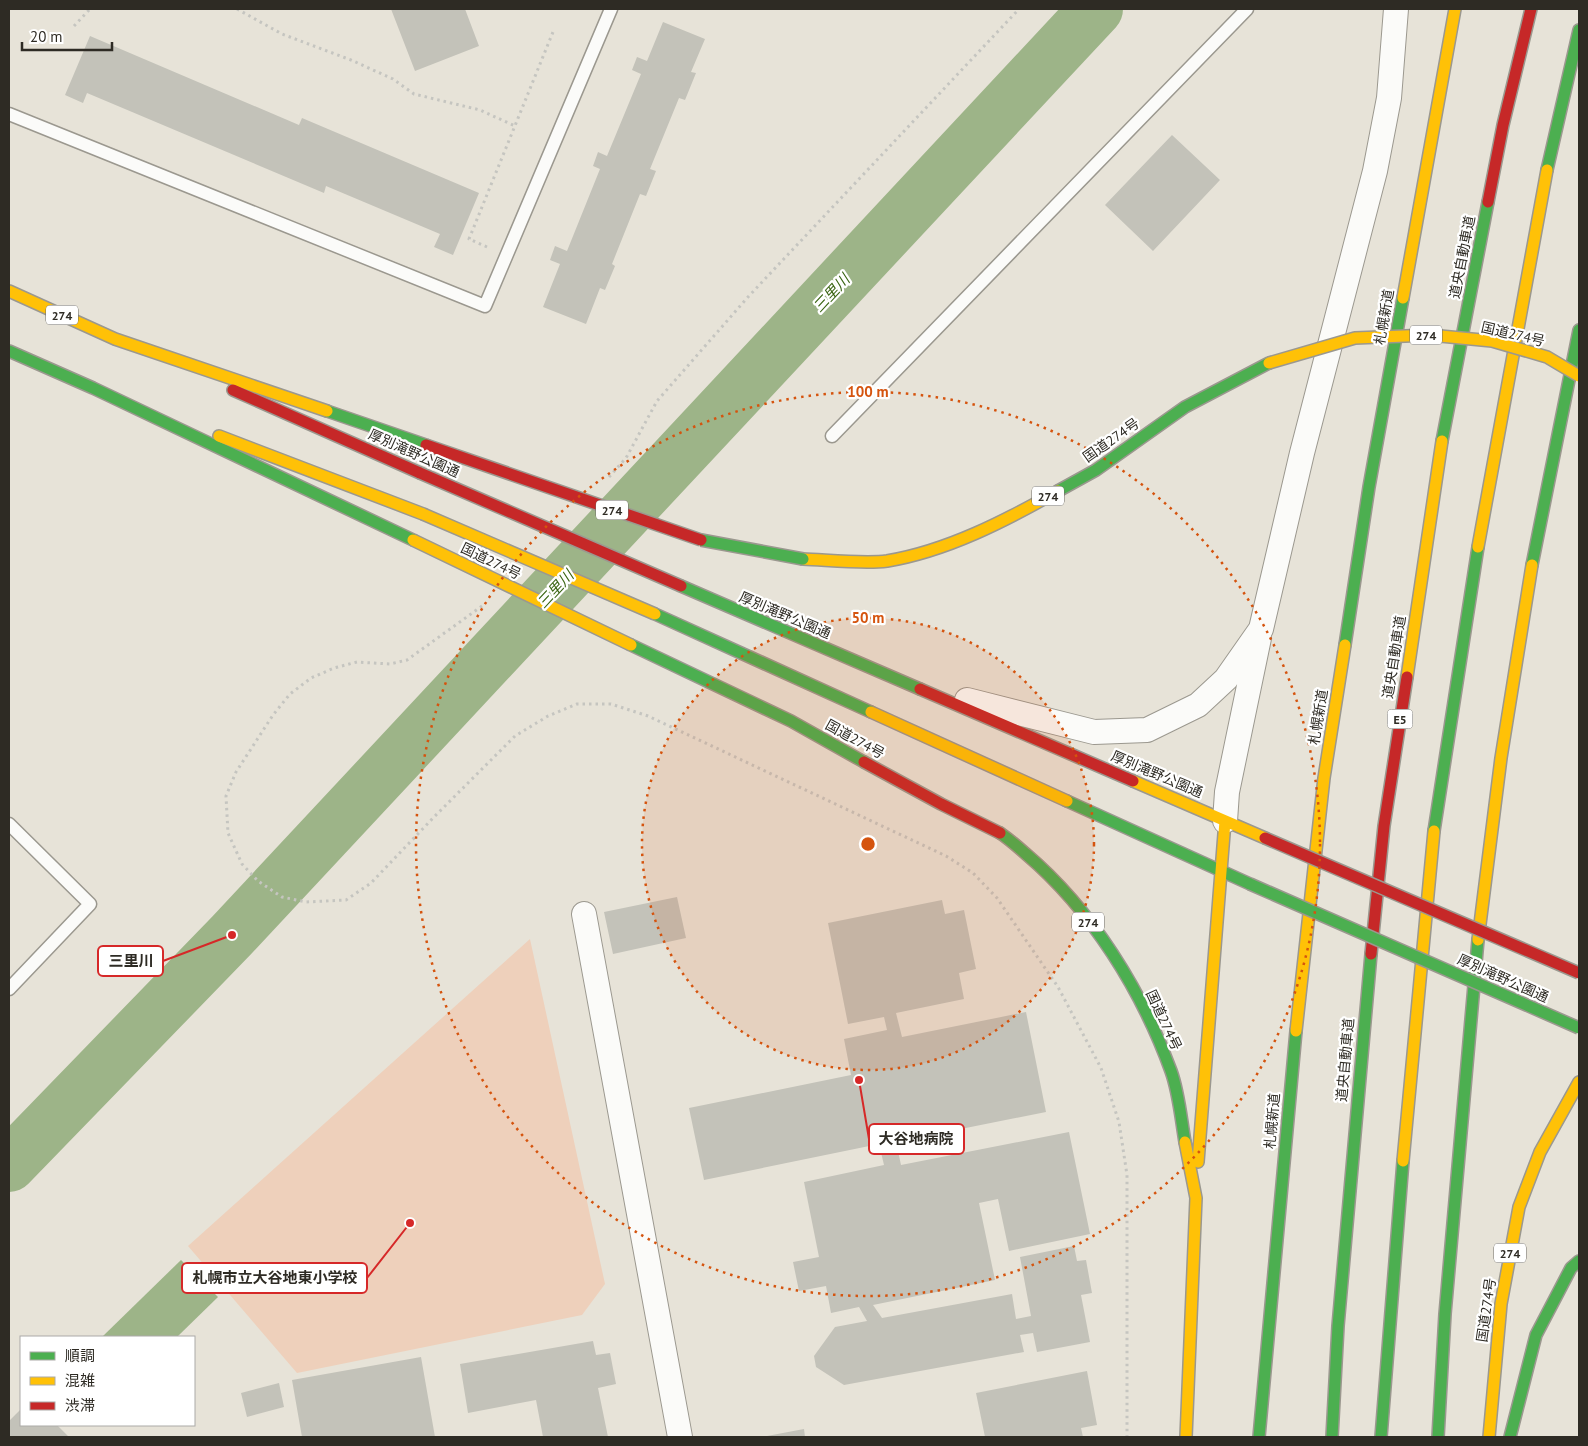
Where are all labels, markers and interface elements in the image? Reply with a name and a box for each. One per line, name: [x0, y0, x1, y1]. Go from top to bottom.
scale bar: [22, 20, 112, 52]
text: 20 m: [30, 27, 63, 46]
street label: 道央自動車道: [1445, 214, 1479, 300]
water label: 三里川: [809, 269, 855, 316]
street label: 札幌新道: [1370, 288, 1398, 346]
road number: 274: [46, 306, 78, 324]
street label: 国道274号: [1479, 318, 1547, 350]
road number: 274: [1410, 326, 1442, 344]
text: 100 m: [847, 382, 889, 401]
street label: 国道274号: [1079, 414, 1143, 466]
street label: 厚別滝野公園通: [366, 425, 462, 481]
road number: 274: [1032, 486, 1064, 506]
road number: 274: [596, 500, 628, 520]
street label: 国道274号: [458, 539, 524, 583]
water label: 三里川: [533, 565, 579, 612]
street label: 厚別滝野公園通: [736, 588, 834, 642]
text: 50 m: [852, 608, 884, 627]
street label: 道央自動車道: [1379, 614, 1409, 700]
street label: 札幌新道: [1305, 688, 1331, 746]
road number: E5: [1388, 710, 1412, 729]
street label: 国道274号: [822, 715, 888, 763]
street label: 厚別滝野公園通: [1108, 747, 1206, 801]
centre of rings: [859, 835, 877, 853]
road number: 274: [1072, 912, 1104, 932]
callout: 三里川: [98, 946, 163, 976]
street label: 厚別滝野公園通: [1455, 950, 1551, 1006]
text: 三里川: [108, 951, 154, 970]
street label: 国道274号: [1142, 987, 1186, 1053]
street label: 道央自動車道: [1332, 1017, 1358, 1103]
street label: 札幌新道: [1261, 1092, 1283, 1150]
callout: 大谷地病院: [869, 1124, 964, 1154]
text: 大谷地病院: [878, 1129, 954, 1148]
road number: 274: [1494, 1244, 1526, 1262]
callout: 札幌市立大谷地東小学校: [182, 1263, 367, 1293]
text: 札幌市立大谷地東小学校: [192, 1268, 358, 1287]
street label: 国道274号: [1473, 1277, 1499, 1343]
legend: [20, 1336, 195, 1426]
text: 順調: [65, 1346, 95, 1365]
text: 混雑: [65, 1371, 95, 1390]
text: 渋滞: [65, 1396, 95, 1415]

